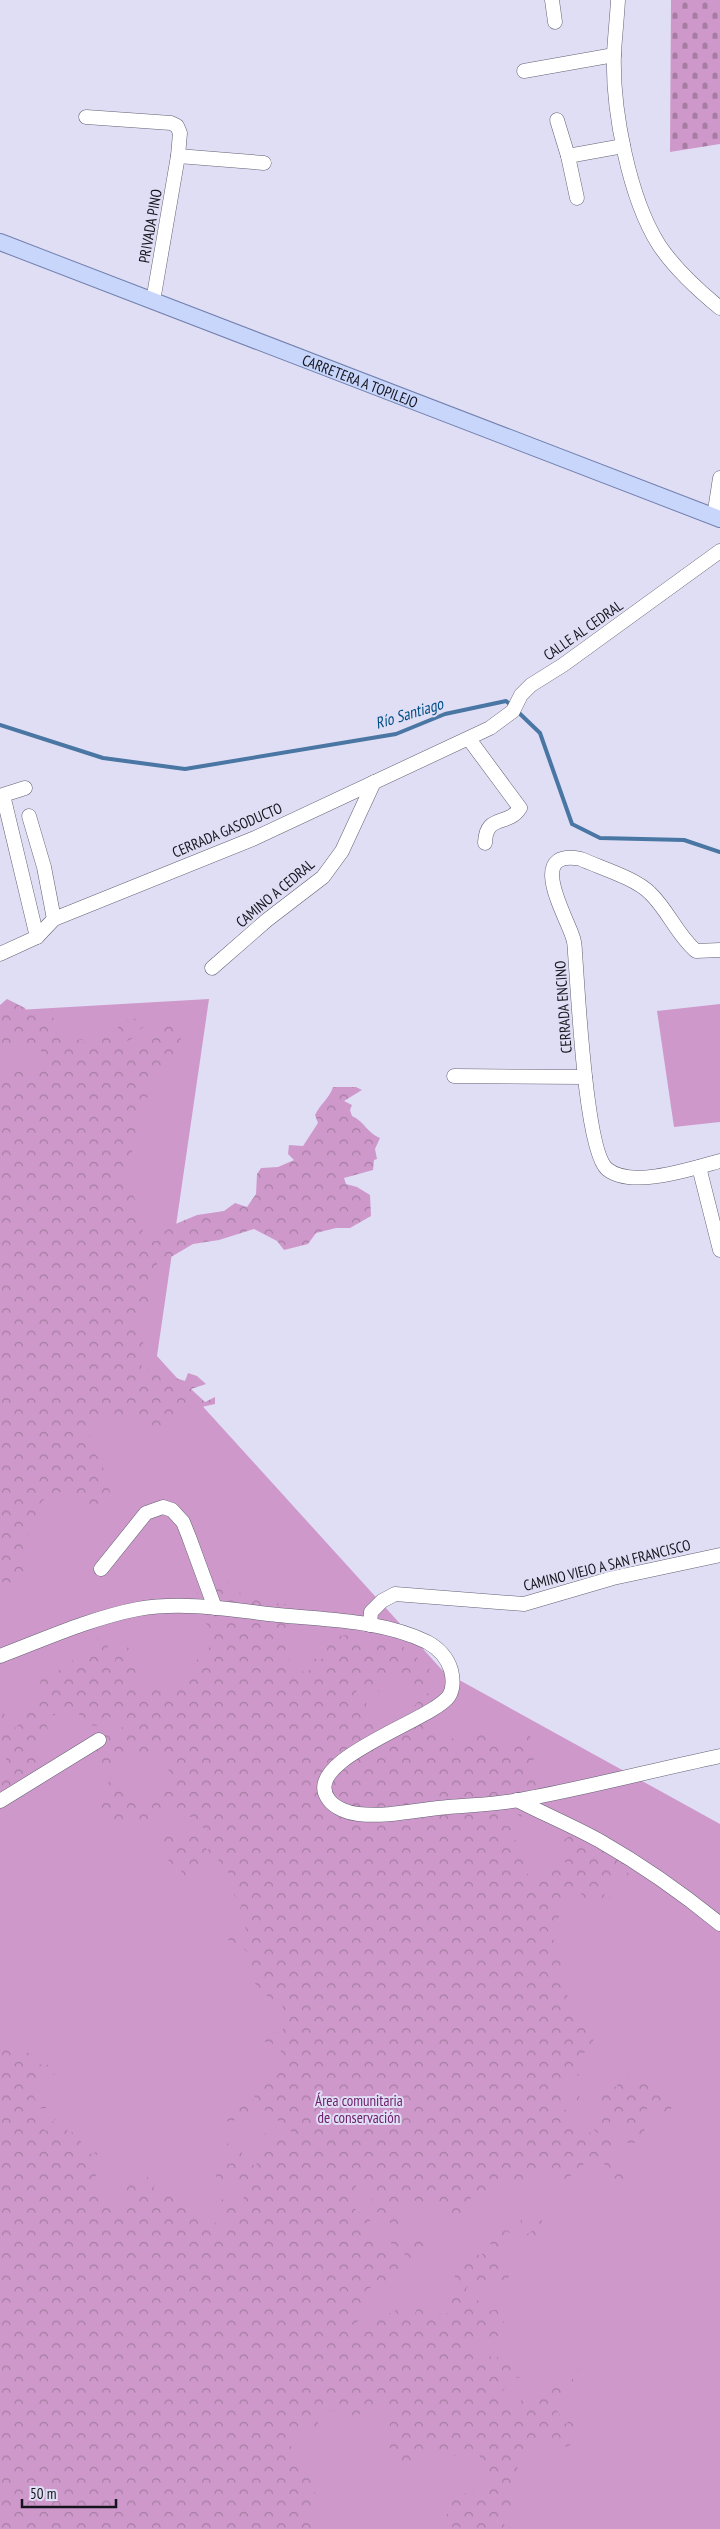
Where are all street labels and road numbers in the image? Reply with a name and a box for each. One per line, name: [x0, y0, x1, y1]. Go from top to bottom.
street label: PRIVADA PINO: [134, 188, 166, 264]
street label: CARRETERA A TOPILEJO: [300, 350, 421, 411]
street label: CALLE AL CEDRAL: [540, 595, 627, 664]
street label: CERRADA GASODUCTO: [169, 798, 285, 862]
street label: CAMINO A CEDRAL: [232, 854, 319, 931]
street label: CERRADA ENCINO: [550, 960, 576, 1054]
street label: CAMINO VIEJO A SAN FRANCISCO: [521, 1535, 693, 1595]

